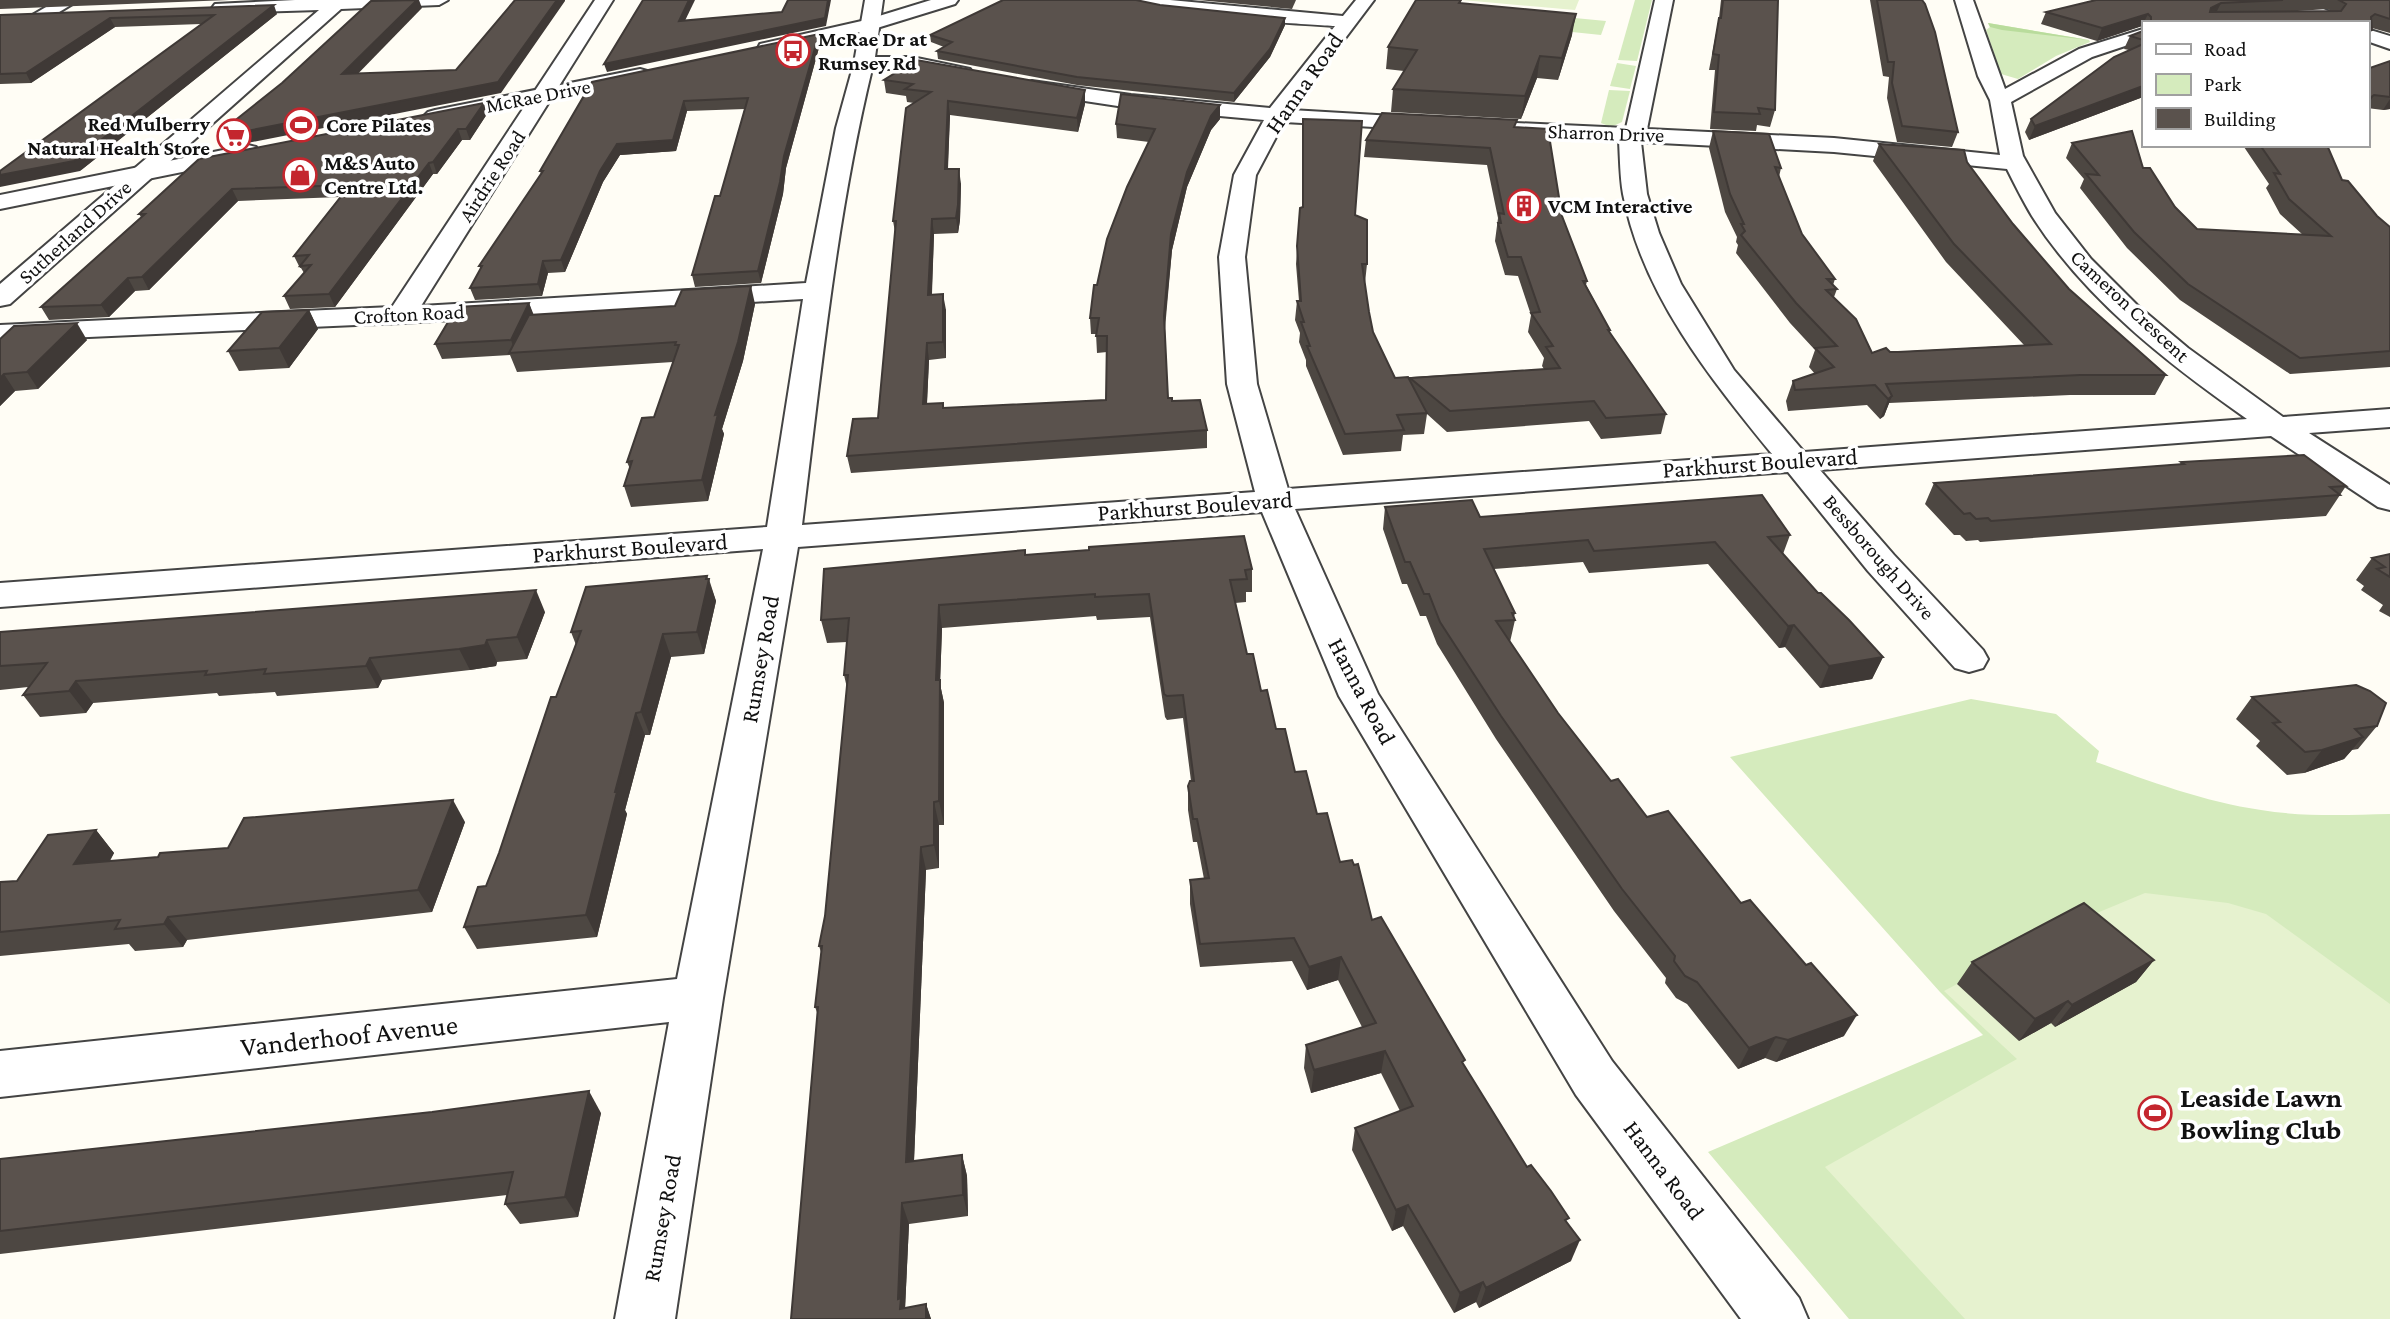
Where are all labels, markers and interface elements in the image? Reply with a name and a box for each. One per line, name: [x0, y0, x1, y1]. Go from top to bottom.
legend: [2142, 21, 2369, 147]
place label: McRae Dr at Rumsey Rd: [818, 27, 927, 75]
street label: Hanna Road: [1259, 27, 1348, 138]
bus stop icon: McRae Dr at Rumsey Rd: [774, 32, 812, 70]
text: Road: [2204, 37, 2247, 61]
text: Park: [2204, 72, 2241, 96]
street label: McRae Drive: [484, 74, 592, 118]
sports icon: Core Pilates: [282, 106, 320, 144]
text: Building: [2204, 107, 2276, 131]
place label: Red Mulberry Natural Health Store: [27, 112, 211, 160]
place label: Core Pilates: [326, 113, 431, 137]
supermarket icon: Red Mulberry Natural Health Store: [215, 117, 253, 155]
street label: Sharron Drive: [1547, 119, 1665, 147]
street label: Airdrie Road: [454, 126, 530, 226]
place label: M&S Auto Centre Ltd.: [324, 151, 423, 199]
shop icon: M&S Auto Centre Ltd.: [281, 156, 319, 194]
street label: Sutherland Drive: [14, 175, 136, 289]
building icon: VCM Interactive: [1505, 187, 1543, 225]
place label: VCM Interactive: [1547, 194, 1693, 218]
street label: Cameron Crescent: [2066, 245, 2195, 368]
street label: Crofton Road: [353, 299, 465, 329]
street label: Parkhurst Boulevard: [1661, 442, 1859, 483]
street label: Parkhurst Boulevard: [1096, 485, 1294, 526]
street label: Bessborough Drive: [1818, 490, 1940, 624]
street label: Parkhurst Boulevard: [531, 527, 729, 568]
street label: Rumsey Road: [735, 593, 784, 725]
street label: Hanna Road: [1323, 633, 1402, 749]
street label: Vanderhoof Avenue: [239, 1009, 459, 1062]
place label: Leaside Lawn Bowling Club: [2180, 1082, 2342, 1145]
sports icon: Leaside Lawn Bowling Club: [2136, 1094, 2174, 1132]
street label: Hanna Road: [1618, 1115, 1711, 1225]
street label: Rumsey Road: [637, 1152, 686, 1284]

